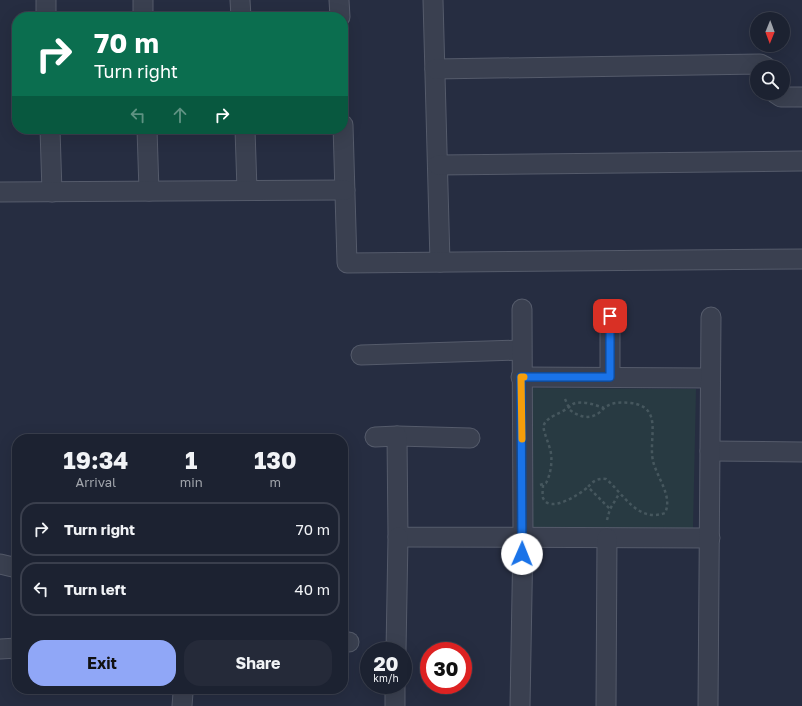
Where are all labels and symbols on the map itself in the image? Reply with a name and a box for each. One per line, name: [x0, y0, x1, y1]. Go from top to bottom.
north arrow: [750, 12, 790, 52]
pin: [593, 299, 627, 333]
position arrow: [501, 533, 543, 575]
speed limit sign: 30: [420, 642, 472, 694]

